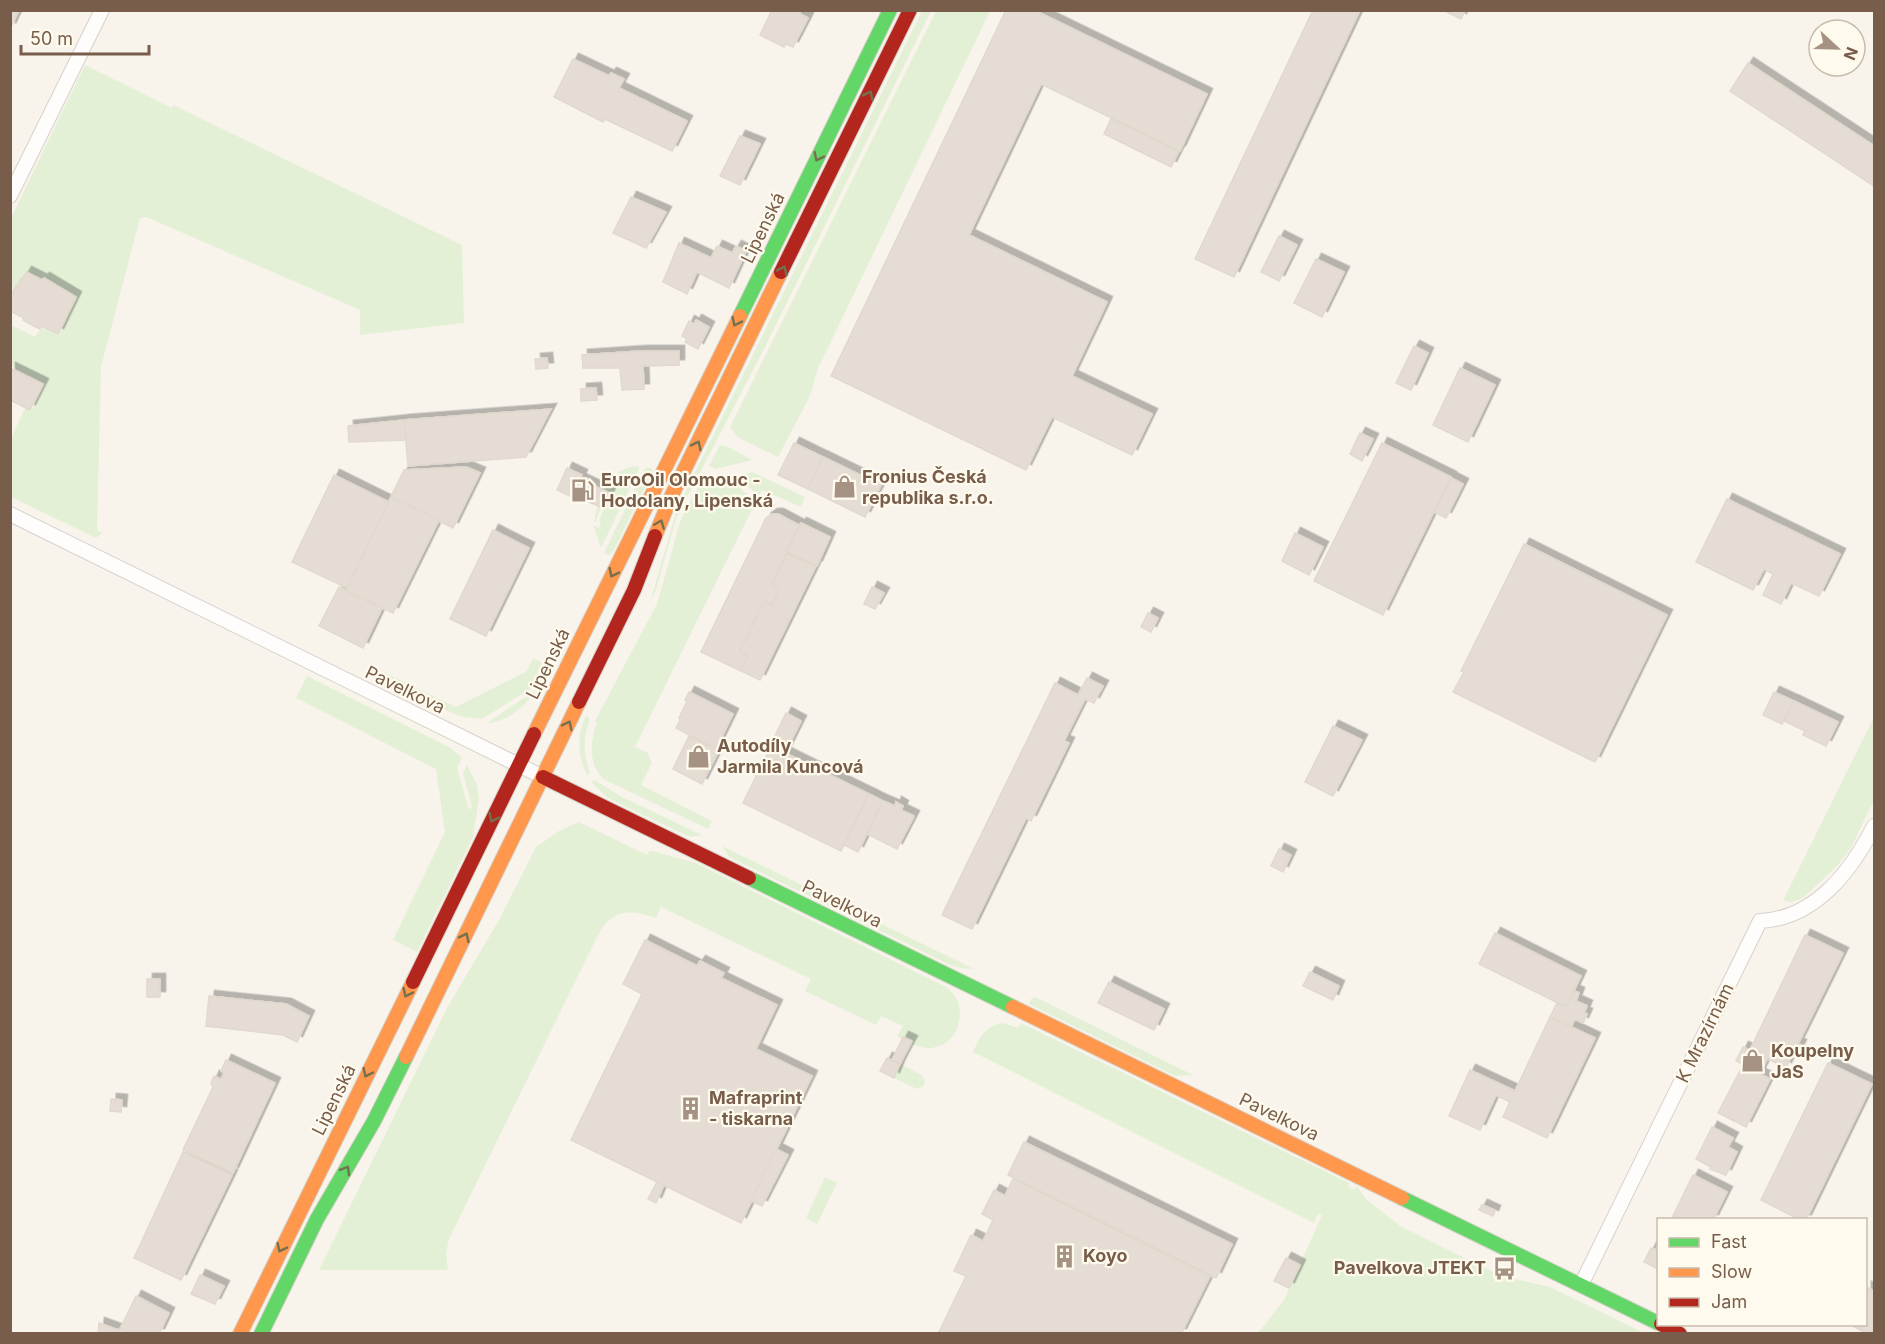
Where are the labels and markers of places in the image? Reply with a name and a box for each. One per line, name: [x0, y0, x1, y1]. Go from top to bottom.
place label: Fronius Česká republika s.r.o.: [862, 466, 994, 508]
place label: EuroOil Olomouc - Hodolany, Lipenská: [601, 469, 773, 511]
shop icon: Fronius Česká republika s.r.o.: [831, 474, 857, 500]
fuel station icon: EuroOil Olomouc - Hodolany, Lipenská: [570, 477, 596, 503]
place label: Autodíly Jarmila Kuncová: [717, 735, 863, 777]
shop icon: Autodíly Jarmila Kuncová: [686, 743, 712, 769]
place label: Koupelny JaS: [1771, 1040, 1854, 1082]
shop icon: Koupelny JaS: [1740, 1048, 1766, 1074]
place label: Mafraprint - tiskarna: [709, 1087, 803, 1129]
building icon: Mafraprint - tiskarna: [678, 1095, 704, 1121]
building icon: Koyo: [1052, 1243, 1078, 1269]
place label: Koyo: [1083, 1245, 1128, 1266]
bus stop icon: Pavelkova JTEKT: [1491, 1255, 1517, 1281]
place label: Pavelkova JTEKT: [1334, 1257, 1486, 1278]

